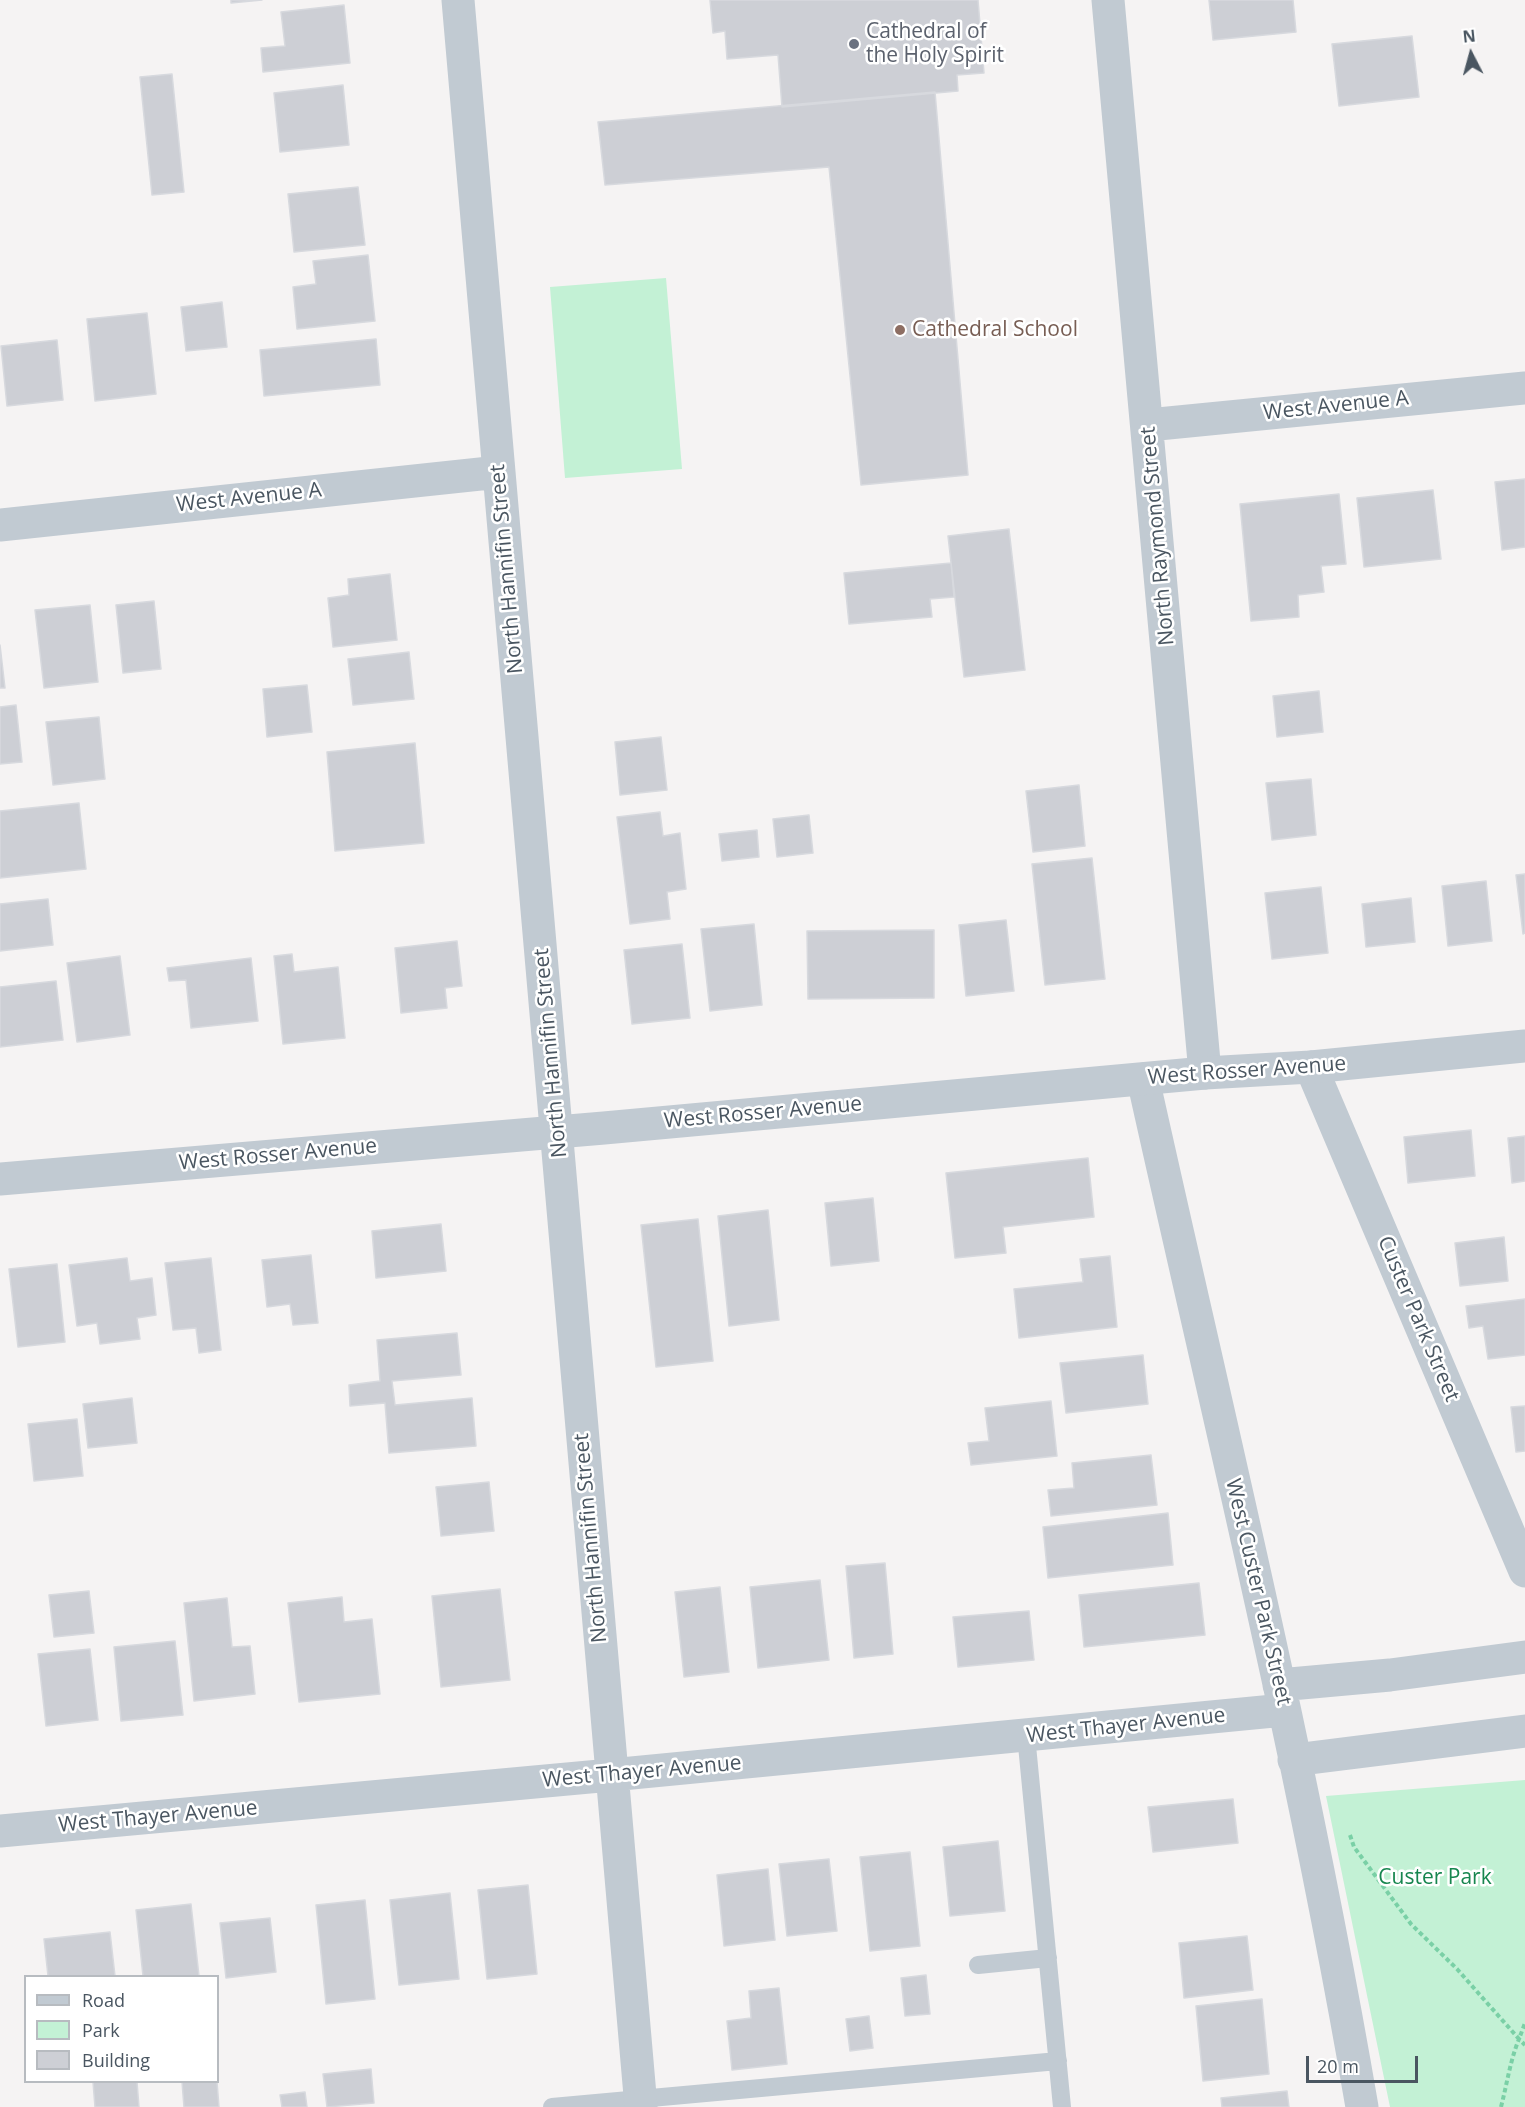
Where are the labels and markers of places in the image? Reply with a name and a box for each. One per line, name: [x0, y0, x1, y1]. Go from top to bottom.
place label: Cathedral of the Holy Spirit: [866, 19, 1004, 69]
marker: Cathedral of the Holy Spirit: [847, 37, 861, 51]
place label: Cathedral School: [912, 317, 1078, 343]
marker: Cathedral School: [893, 323, 907, 337]

